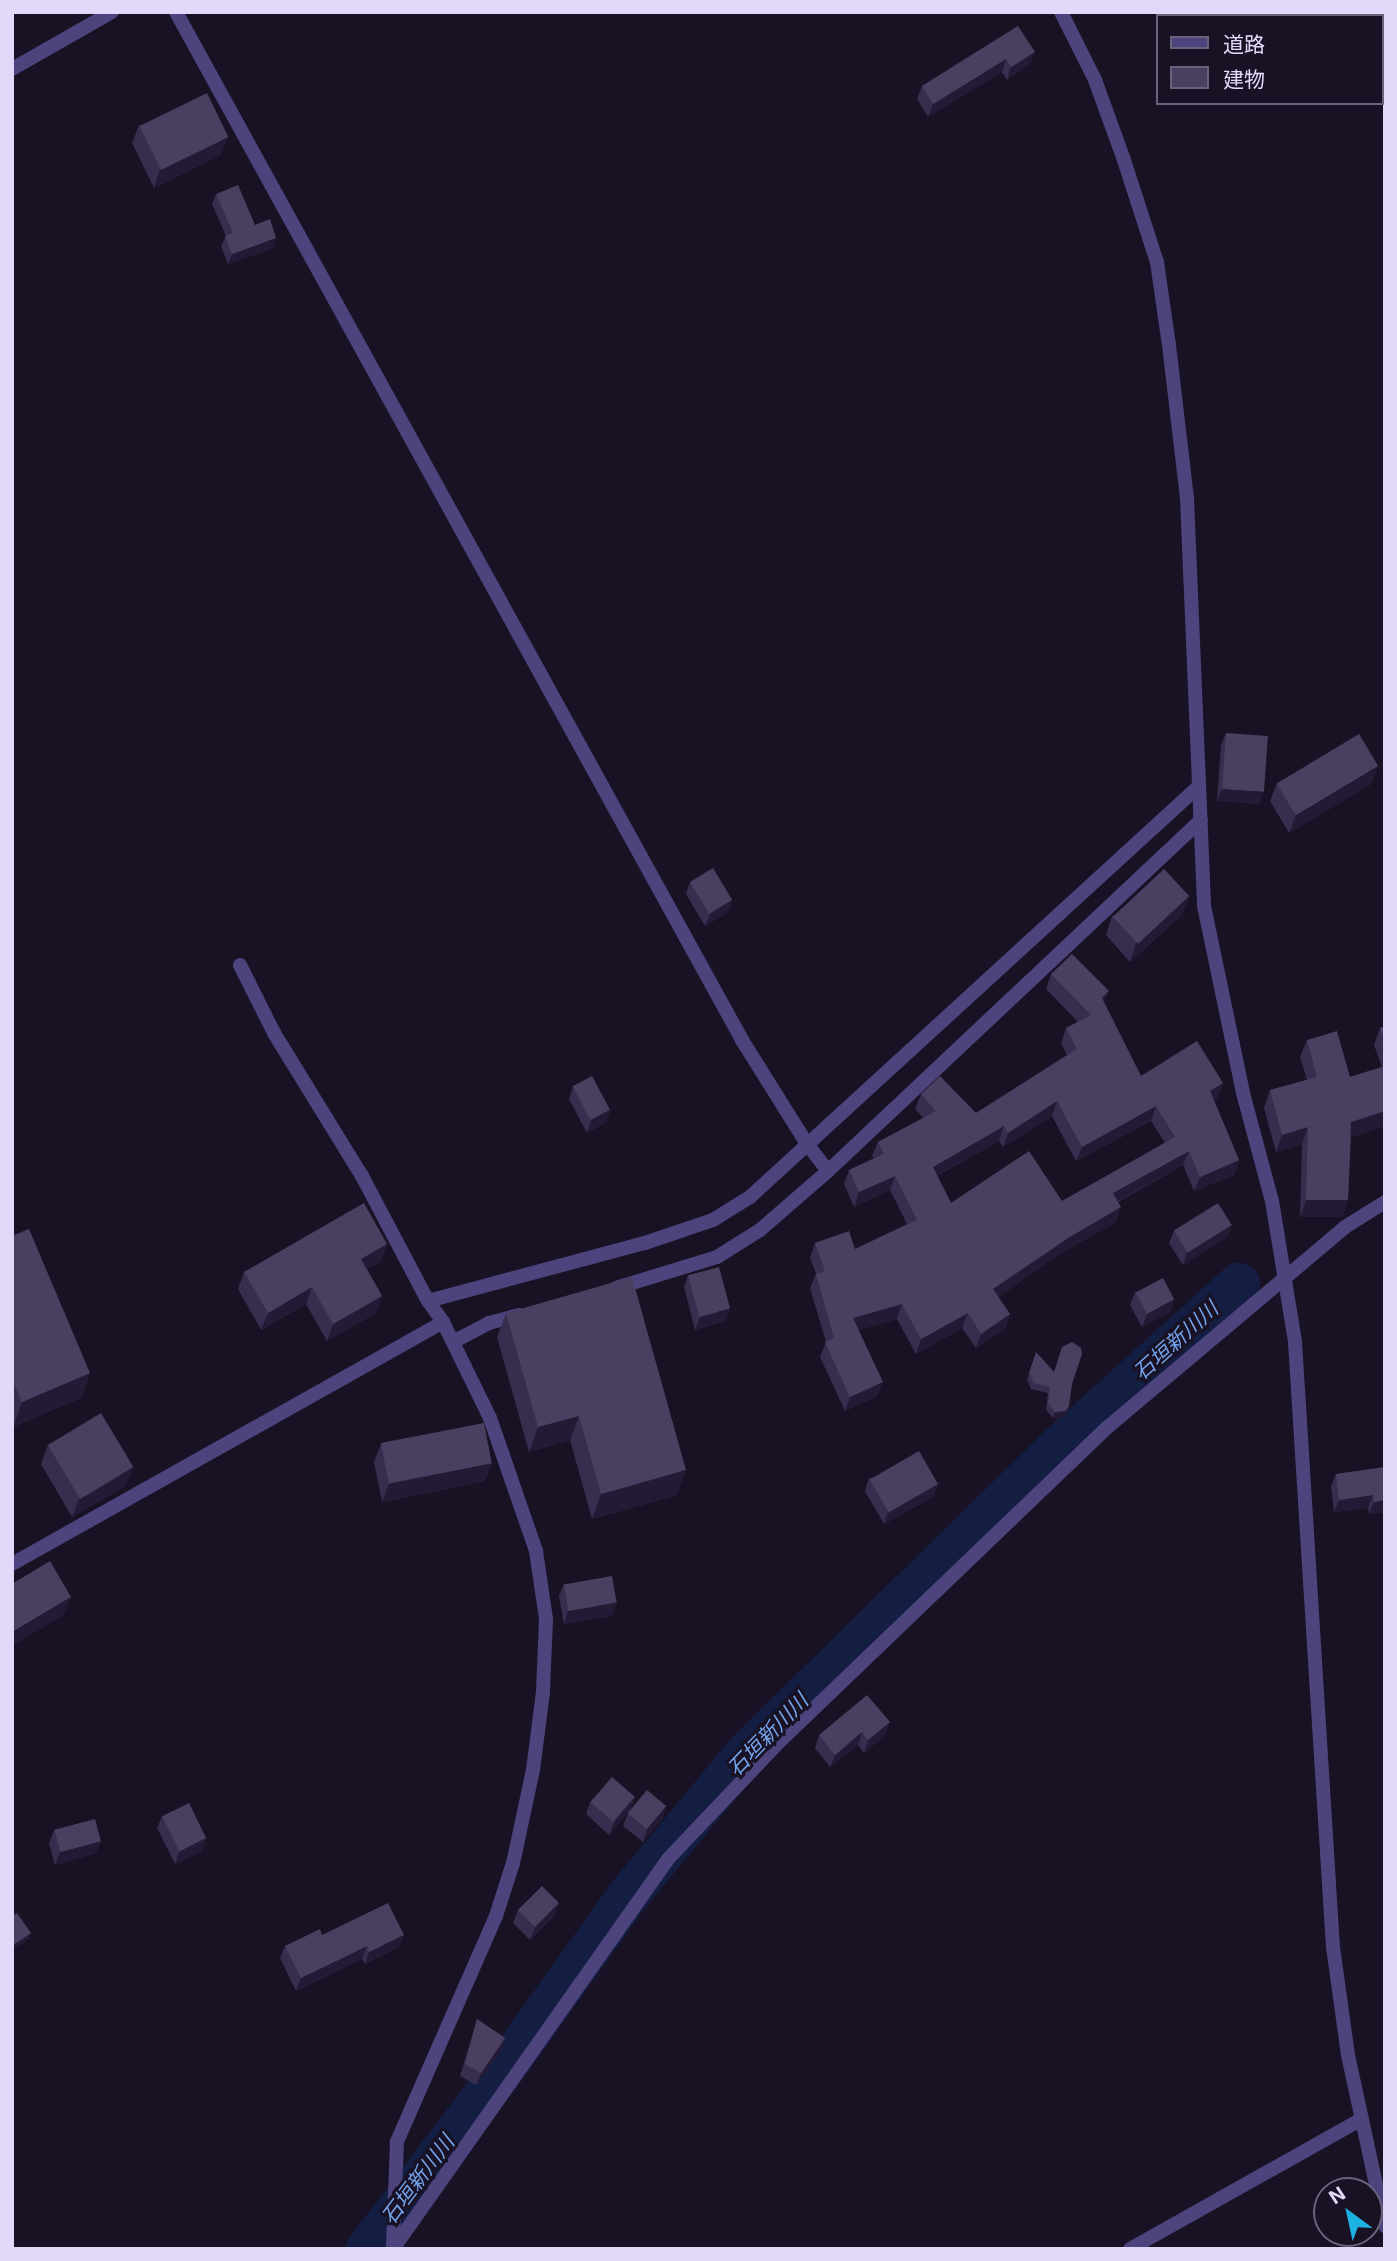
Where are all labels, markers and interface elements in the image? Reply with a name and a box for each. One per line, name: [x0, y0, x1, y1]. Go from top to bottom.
legend: [1156, 14, 1383, 105]
text: 道路: [1223, 32, 1265, 57]
text: 建物: [1223, 67, 1265, 92]
water label: 石垣新川川: [1129, 1297, 1223, 1385]
water label: 石垣新川川: [722, 1688, 814, 1782]
water label: 石垣新川川: [376, 2130, 460, 2230]
north arrow: [1313, 2177, 1383, 2247]
text: N: [1325, 2182, 1350, 2209]

